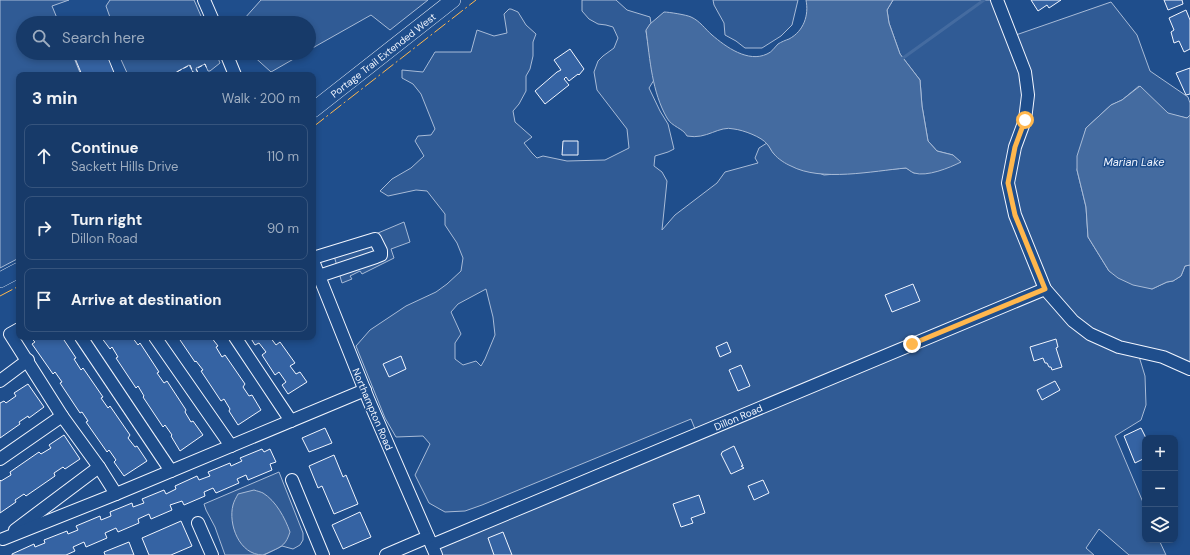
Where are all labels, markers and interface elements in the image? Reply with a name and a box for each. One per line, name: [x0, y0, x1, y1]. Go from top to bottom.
street label: Portage Trail Extended West: [328, 10, 439, 101]
search box: [16, 16, 316, 60]
icon: search: [30, 27, 52, 49]
text: Search here: [62, 28, 145, 48]
text: 3 min: [32, 87, 77, 109]
text: Walk · 200 m: [222, 90, 300, 107]
route start: [1016, 111, 1034, 129]
text: Continue: [71, 138, 139, 158]
icon: ahead: [33, 145, 55, 167]
text: 110 m: [267, 148, 299, 165]
water label: Marian Lake: [1103, 155, 1165, 169]
text: Sackett Hills Drive: [71, 158, 178, 175]
text: Turn right: [71, 210, 142, 230]
icon: right: [33, 217, 55, 239]
text: 90 m: [267, 220, 299, 237]
text: Dillon Road: [71, 230, 138, 247]
icon: arrive: [33, 289, 55, 311]
text: Arrive at destination: [71, 290, 222, 310]
route end: [903, 335, 921, 353]
street label: Northampton Road: [349, 366, 396, 452]
street label: Dillon Road: [712, 401, 764, 433]
map controls: [1142, 435, 1178, 543]
button: +: [1142, 435, 1178, 471]
button: −: [1142, 471, 1178, 507]
button: layers: [1142, 507, 1178, 543]

